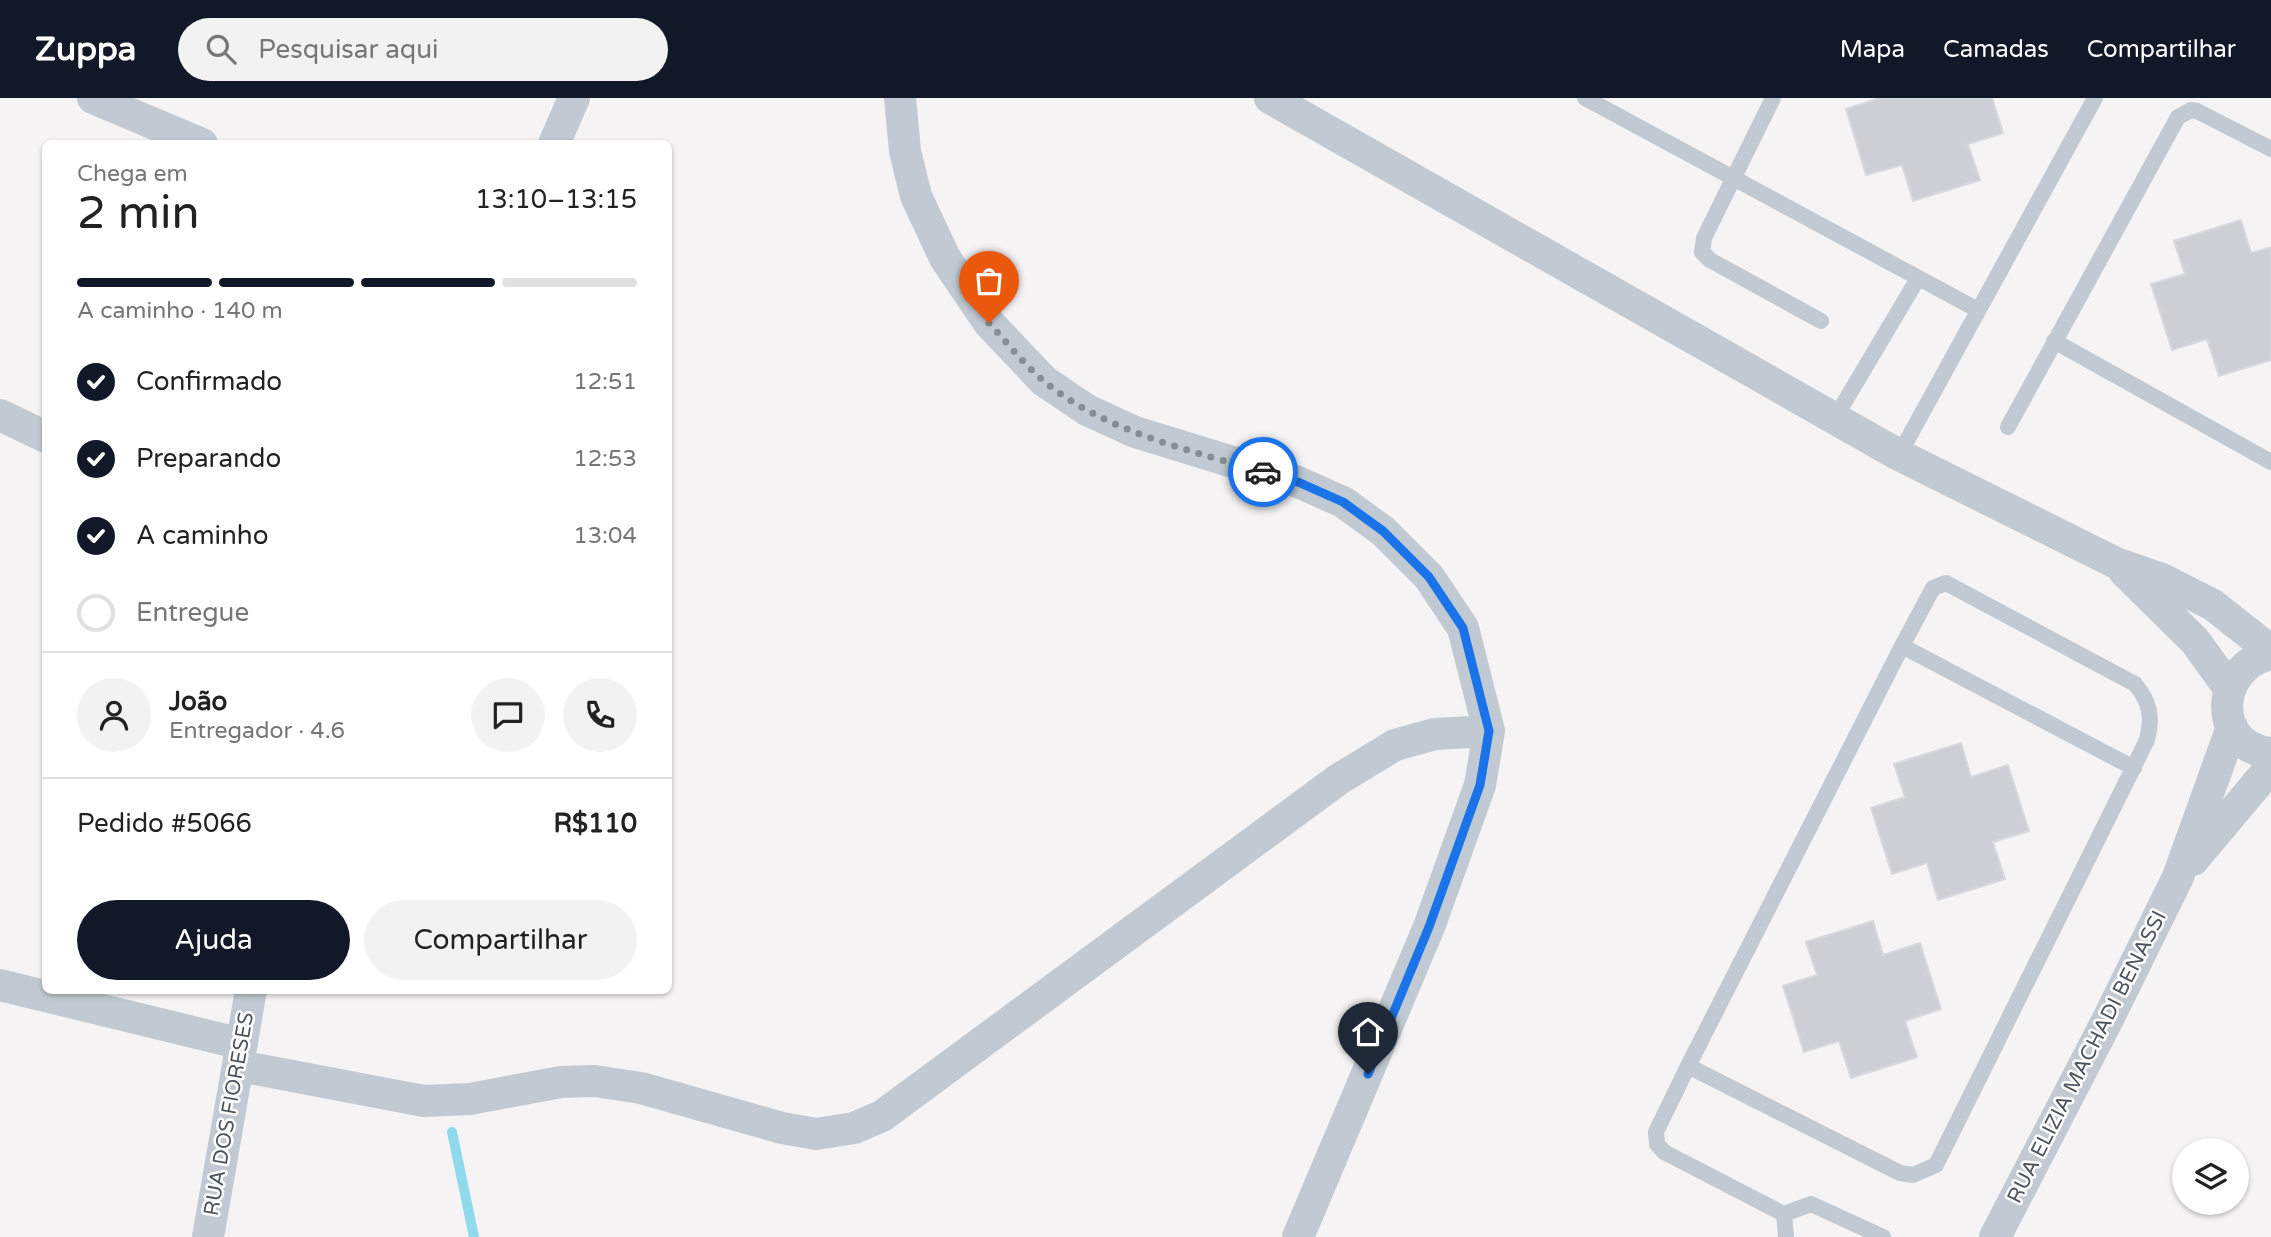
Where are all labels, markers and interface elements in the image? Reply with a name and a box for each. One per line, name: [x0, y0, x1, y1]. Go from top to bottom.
search box: [178, 18, 668, 81]
text: Zuppa: [35, 30, 136, 69]
icon: search: [202, 30, 240, 68]
text: Pesquisar aqui: [258, 34, 439, 65]
text: Mapa: [1840, 35, 1905, 64]
text: Camadas: [1943, 35, 2049, 64]
text: Compartilhar: [2087, 35, 2236, 64]
text: Chega em: [77, 160, 188, 188]
text: 13:10–13:15: [475, 184, 637, 215]
text: 2 min: [77, 186, 200, 241]
pin: [959, 251, 1019, 323]
icon: bag: [970, 262, 1008, 300]
text: A caminho · 140 m: [77, 297, 283, 325]
icon: check: [77, 363, 115, 401]
text: Confirmado: [136, 366, 282, 397]
text: 12:51: [573, 368, 637, 396]
courier: [1228, 437, 1298, 507]
icon: check: [77, 440, 115, 478]
text: Preparando: [136, 443, 281, 474]
text: 12:53: [573, 445, 637, 473]
icon: car: [1244, 453, 1282, 491]
icon: check: [77, 517, 115, 555]
text: A caminho: [136, 520, 268, 551]
text: 13:04: [573, 522, 637, 550]
text: Entregue: [136, 597, 249, 628]
button: person: [77, 678, 151, 752]
button: chat: [471, 678, 545, 752]
button: phone: [563, 678, 637, 752]
text: João: [169, 686, 227, 717]
text: Entregador · 4.6: [169, 717, 345, 745]
text: Pedido #5066: [77, 808, 252, 839]
text: R$110: [553, 808, 637, 839]
button: Ajuda: [77, 900, 350, 980]
button: Compartilhar: [364, 900, 637, 980]
street label: RUA ELIZIA MACHADI BENASSI: [2002, 907, 2172, 1207]
pin: [1338, 1002, 1398, 1074]
street label: RUA DOS FIORESES: [199, 1010, 259, 1218]
icon: home: [1349, 1013, 1387, 1051]
map controls: [2172, 1138, 2249, 1215]
button: layers: [2172, 1138, 2249, 1215]

